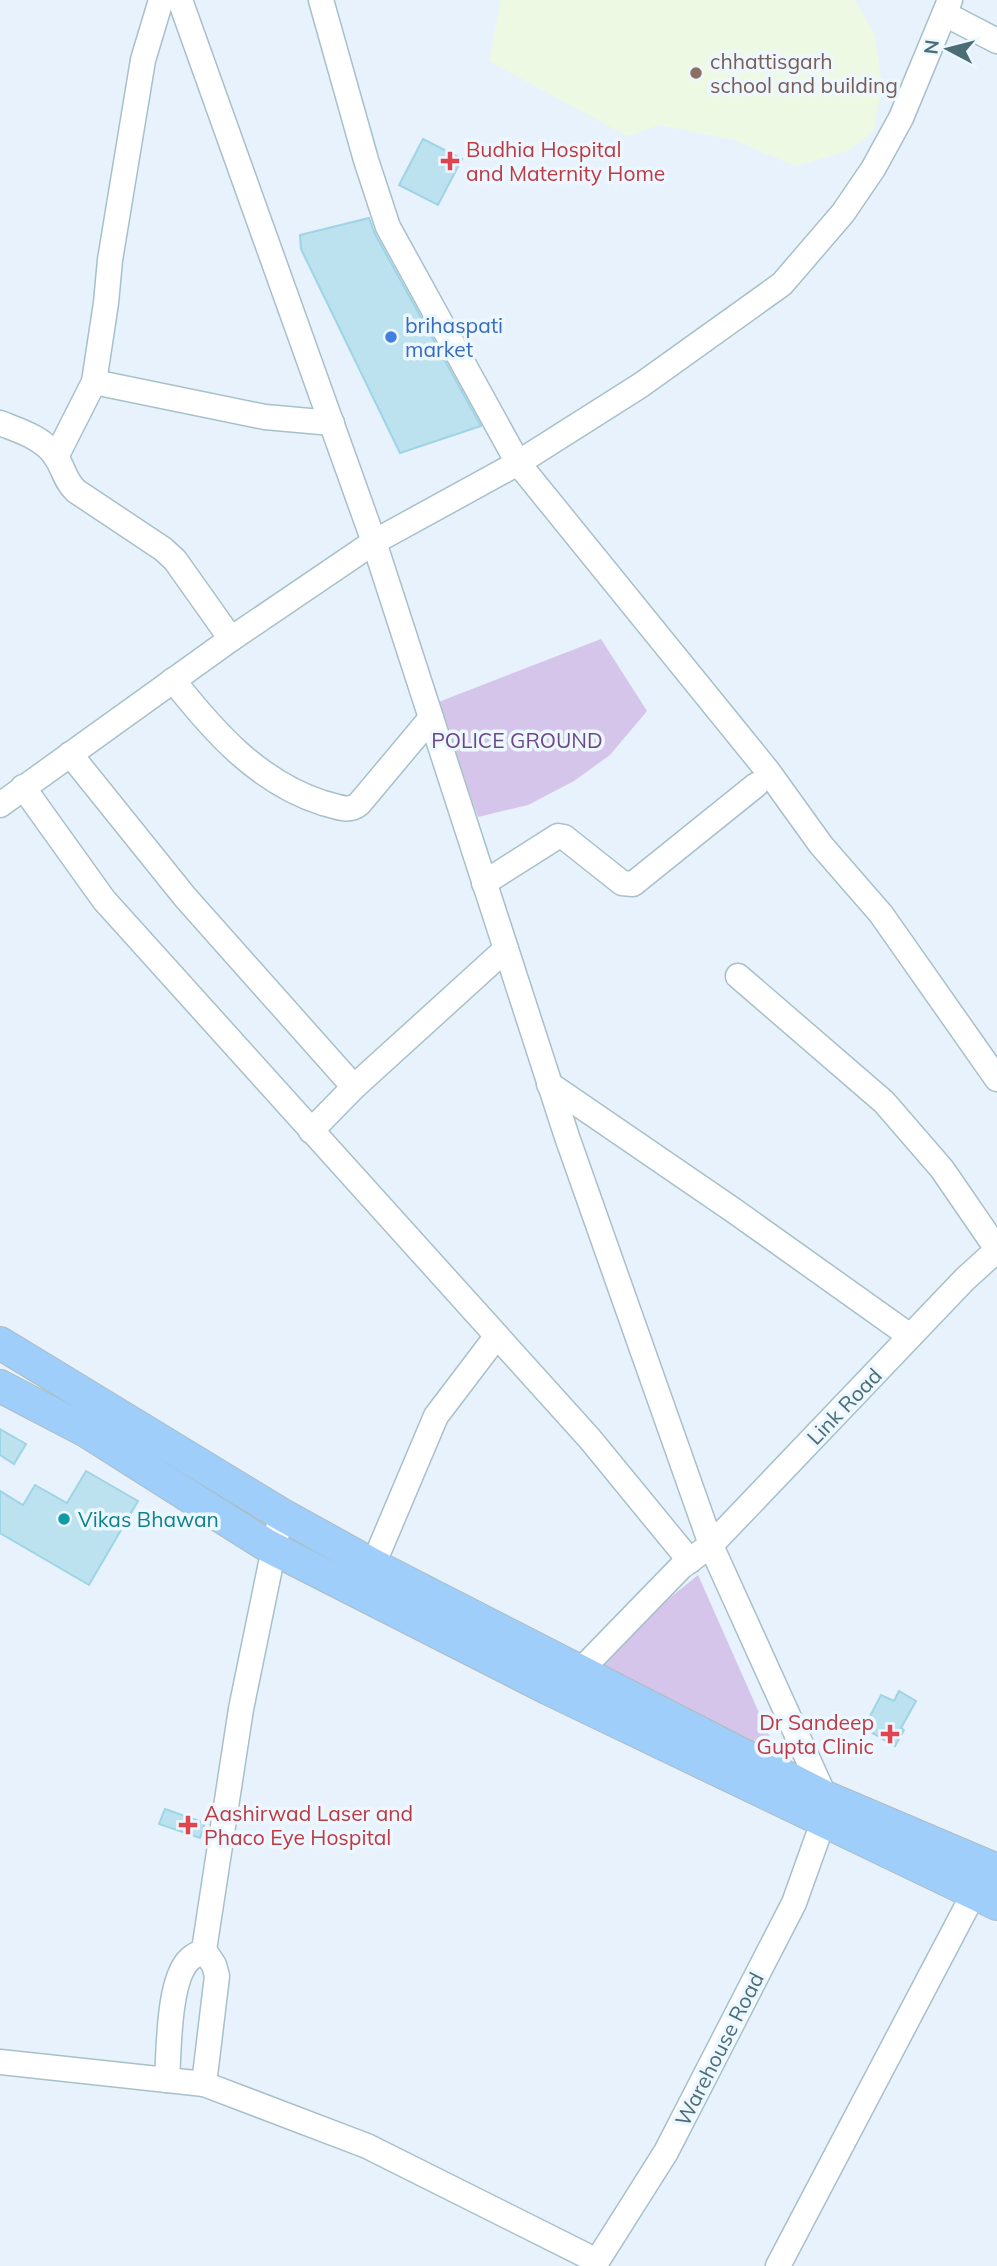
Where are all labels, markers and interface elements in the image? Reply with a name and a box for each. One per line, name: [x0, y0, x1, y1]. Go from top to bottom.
north arrow: [913, 14, 983, 84]
text: N: [918, 38, 944, 56]
place label: chhattisgarh school and building: [710, 48, 898, 98]
marker: chhattisgarh school and building: [688, 65, 704, 81]
place label: Budhia Hospital and Maternity Home: [466, 136, 665, 186]
marker: Budhia Hospital and Maternity Home: [440, 151, 460, 171]
place label: brihaspati market: [405, 312, 503, 362]
marker: brihaspati market: [383, 329, 399, 345]
park label: POLICE GROUND: [431, 727, 603, 753]
street label: Link Road: [801, 1362, 887, 1450]
place label: Vikas Bhawan: [78, 1506, 219, 1532]
marker: Vikas Bhawan: [56, 1511, 72, 1527]
place label: Dr Sandeep Gupta Clinic: [757, 1709, 874, 1759]
marker: Dr Sandeep Gupta Clinic: [880, 1724, 900, 1744]
place label: Aashirwad Laser and Phaco Eye Hospital: [204, 1800, 413, 1850]
marker: Aashirwad Laser and Phaco Eye Hospital: [178, 1815, 198, 1835]
street label: Warehouse Road: [669, 1968, 769, 2130]

